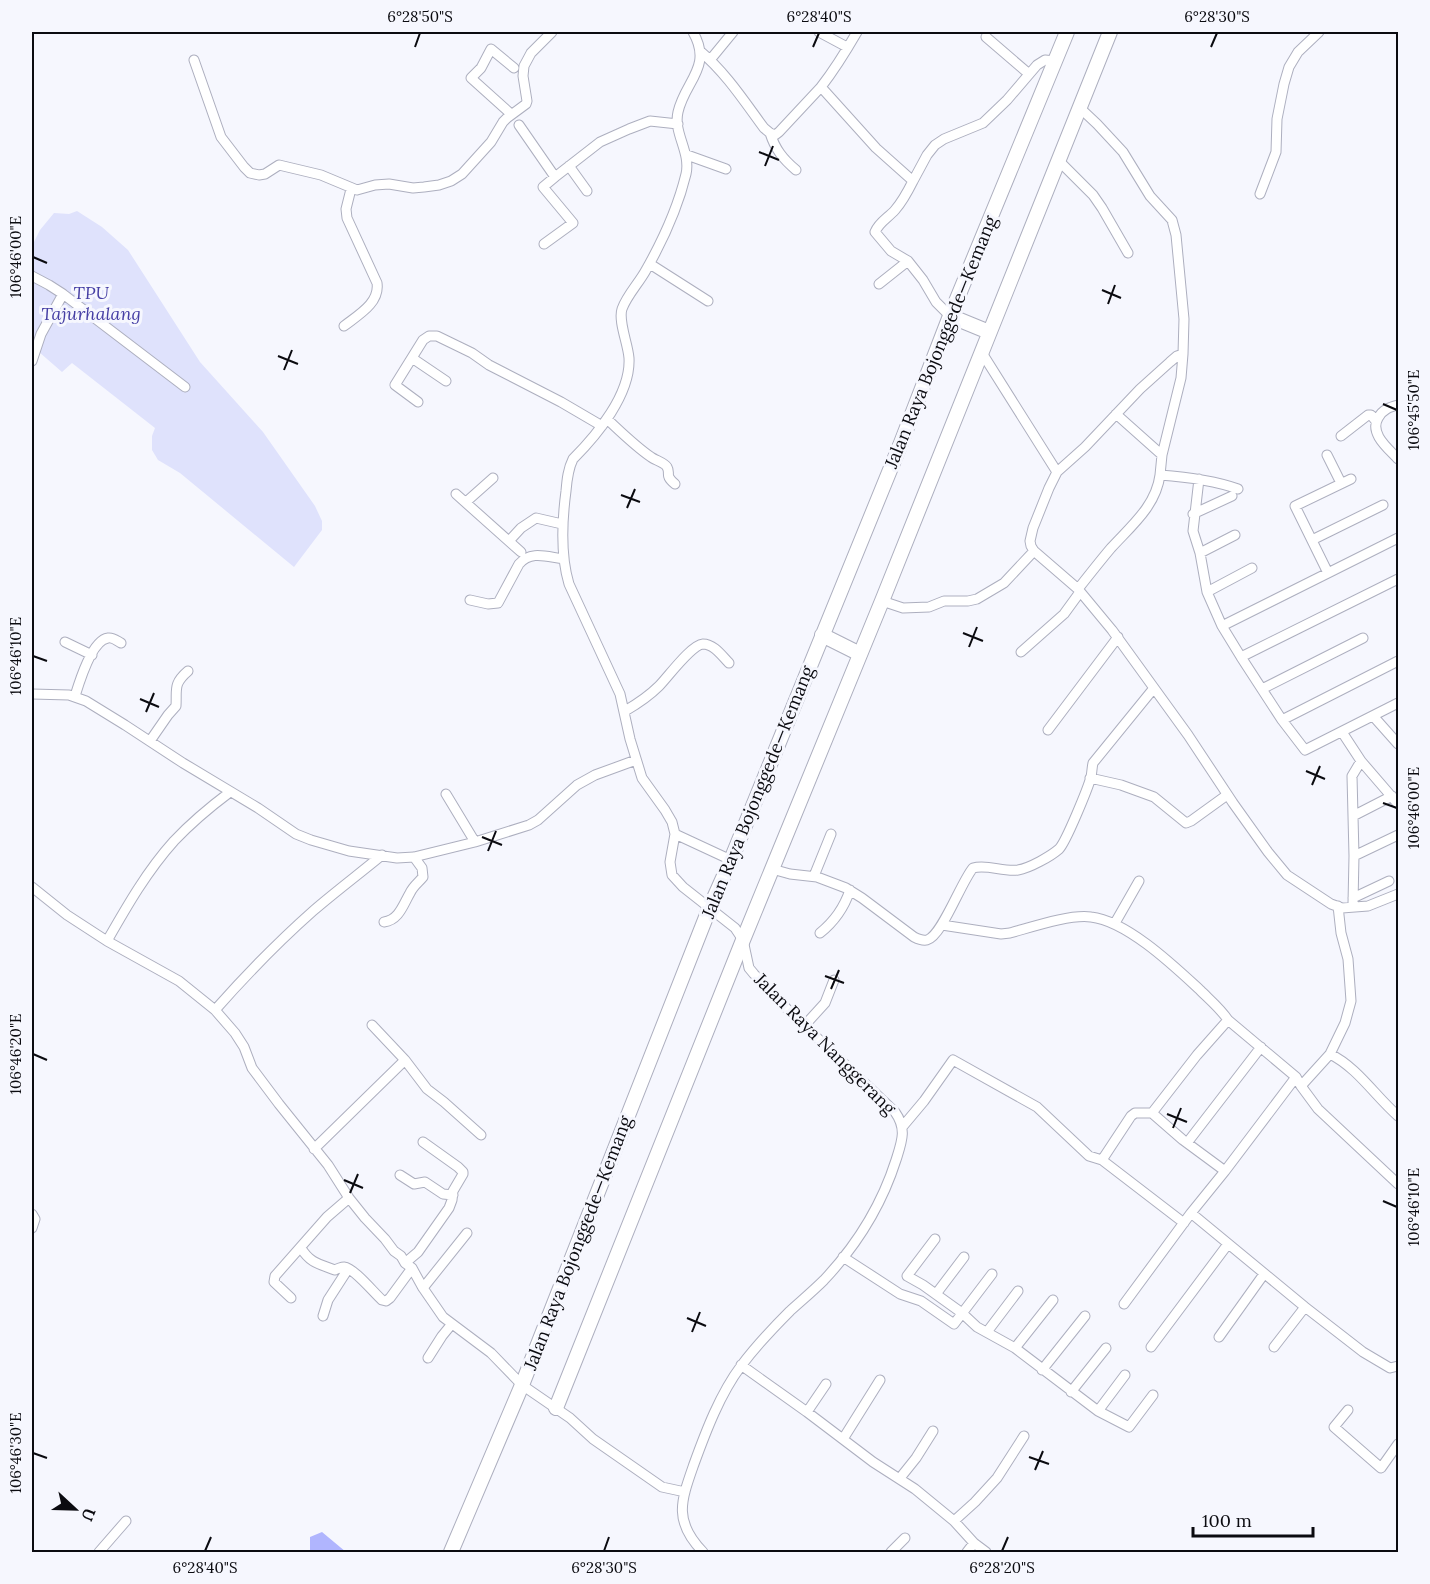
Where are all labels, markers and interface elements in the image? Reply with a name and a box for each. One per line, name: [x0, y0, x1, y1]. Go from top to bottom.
text: 6°28'50"S: [387, 7, 453, 26]
text: 6°28'40"S: [787, 7, 851, 26]
text: 6°28'30"S: [1184, 7, 1250, 26]
street label: Jalan Raya Bojonggede—Kemang: [879, 211, 1002, 472]
text: 106°46'00"E: [6, 216, 25, 298]
park label: TPU Tajurhalang: [41, 281, 141, 325]
text: 106°45'50"E: [1404, 370, 1423, 450]
text: 106°46'10"E: [6, 617, 25, 695]
street label: Jalan Raya Bojonggede—Kemang: [696, 661, 819, 922]
text: 106°46'00"E: [1404, 767, 1423, 849]
street label: Jalan Raya Nanggerang: [749, 967, 902, 1120]
text: 106°46'20"E: [6, 1014, 25, 1094]
street label: Jalan Raya Bojonggede—Kemang: [518, 1112, 637, 1374]
text: 106°46'10"E: [1404, 1168, 1423, 1246]
text: 106°46'30"E: [6, 1412, 25, 1494]
north arrow: [45, 1479, 105, 1539]
scale bar: [1193, 1500, 1313, 1538]
text: U: [77, 1505, 100, 1524]
text: 100 m: [1202, 1509, 1252, 1532]
text: 6°28'40"S: [173, 1558, 237, 1577]
text: 6°28'30"S: [571, 1558, 637, 1577]
text: 6°28'20"S: [969, 1558, 1035, 1577]

